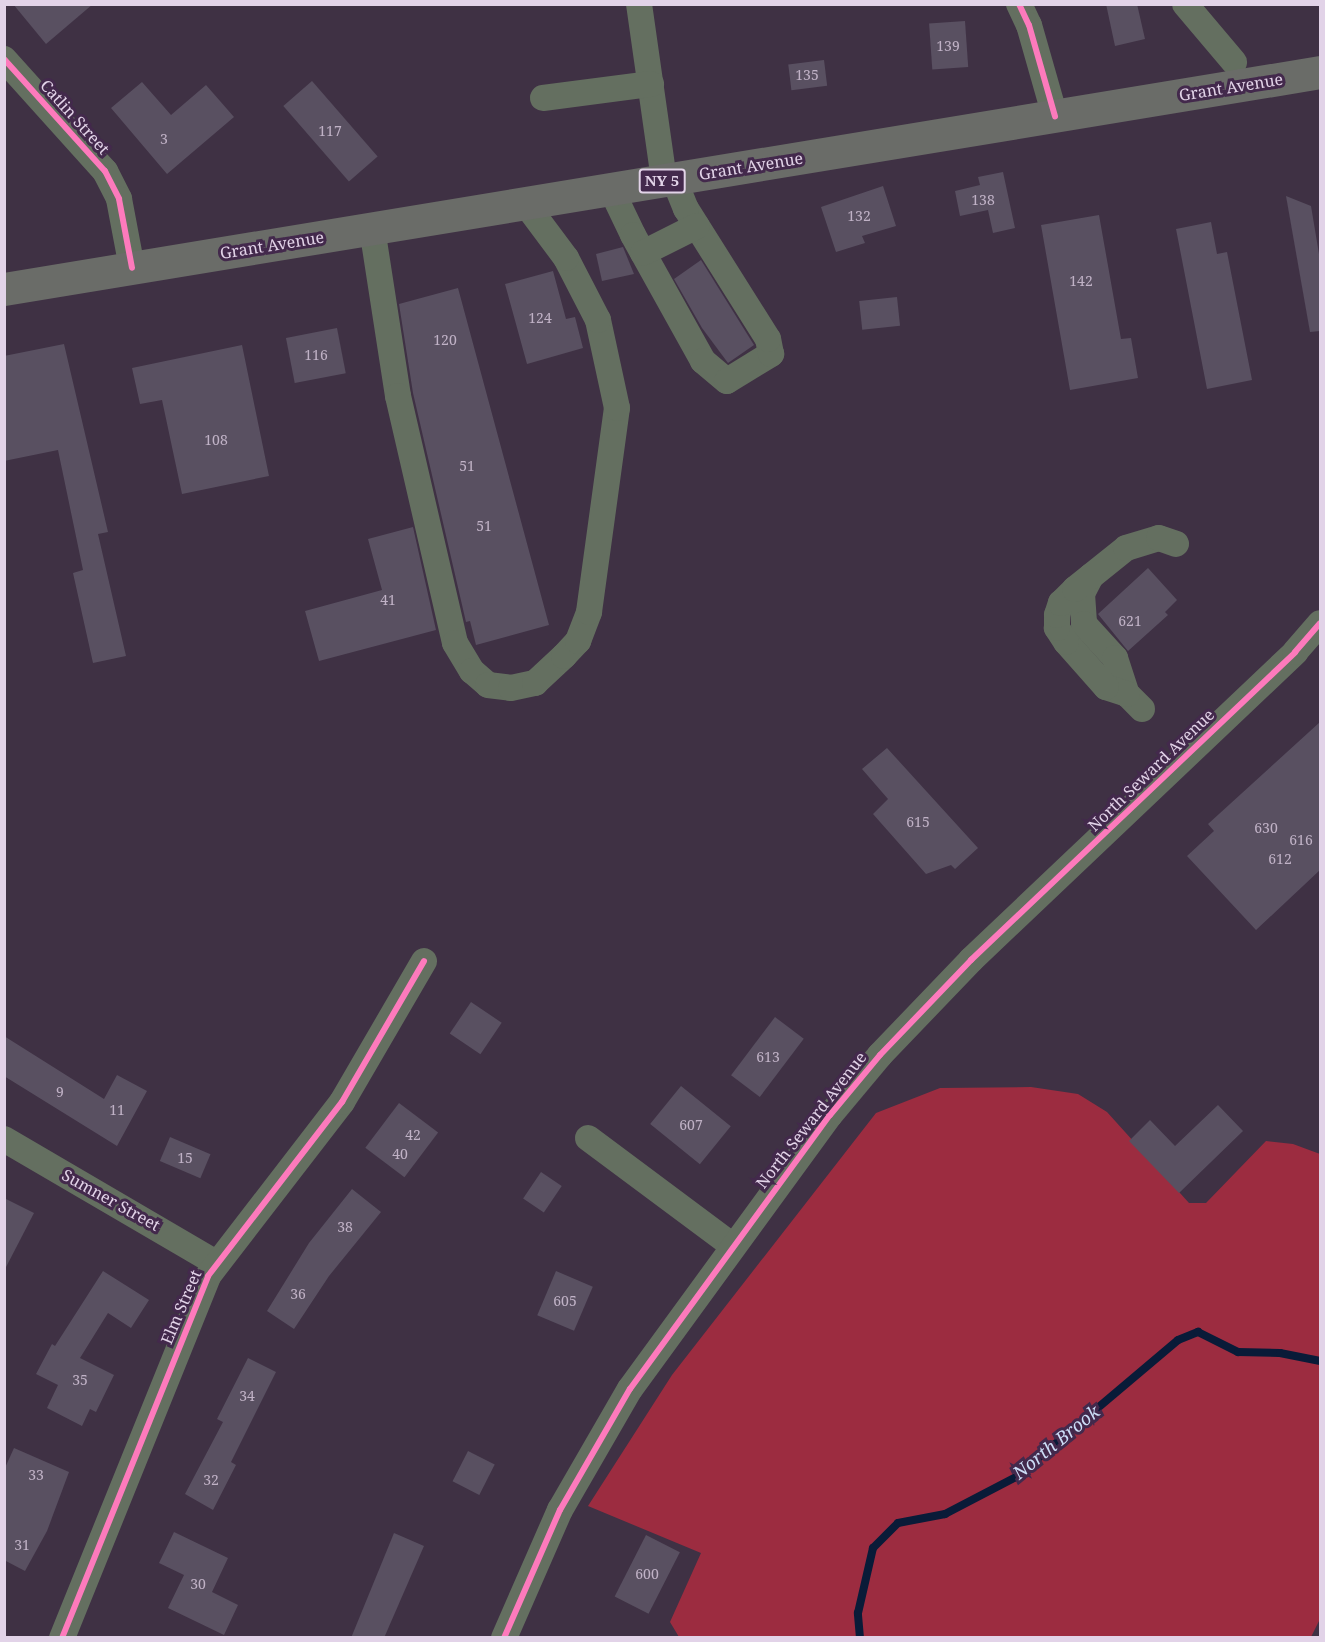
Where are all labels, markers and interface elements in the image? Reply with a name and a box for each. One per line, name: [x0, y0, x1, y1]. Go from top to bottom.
house number: 139: [936, 38, 960, 54]
house number: 135: [795, 67, 819, 83]
street label: Grant Avenue: [1178, 69, 1284, 105]
street label: Catlin Street: [37, 76, 113, 158]
house number: 117: [318, 123, 342, 139]
house number: 3: [160, 131, 168, 147]
street label: Grant Avenue: [698, 148, 804, 184]
road number: NY 5: [638, 169, 686, 193]
house number: 138: [971, 192, 995, 208]
house number: 132: [847, 208, 871, 224]
street label: Grant Avenue: [219, 227, 325, 263]
house number: 142: [1069, 273, 1093, 289]
house number: 124: [528, 310, 552, 326]
house number: 120: [433, 332, 457, 348]
house number: 116: [304, 347, 328, 363]
house number: 108: [204, 432, 228, 448]
house number: 51: [459, 458, 475, 474]
house number: 51: [476, 518, 492, 534]
house number: 41: [380, 592, 396, 608]
house number: 621: [1118, 613, 1142, 629]
street label: North Seward Avenue: [1084, 705, 1218, 835]
house number: 615: [906, 814, 930, 830]
house number: 630: [1254, 820, 1278, 836]
house number: 616: [1289, 832, 1313, 848]
house number: 612: [1268, 851, 1292, 867]
street label: North Seward Avenue: [752, 1048, 870, 1192]
house number: 613: [756, 1049, 780, 1065]
house number: 9: [56, 1084, 64, 1100]
house number: 11: [109, 1102, 125, 1118]
house number: 607: [679, 1117, 703, 1133]
house number: 42: [405, 1127, 421, 1143]
house number: 40: [392, 1146, 408, 1162]
house number: 15: [177, 1150, 193, 1166]
street label: Sumner Street: [59, 1165, 163, 1235]
house number: 38: [337, 1219, 353, 1235]
street label: Elm Street: [157, 1267, 205, 1347]
house number: 36: [290, 1286, 306, 1302]
house number: 605: [553, 1293, 577, 1309]
house number: 35: [72, 1372, 88, 1388]
house number: 34: [239, 1388, 255, 1404]
water label: North Brook: [1008, 1400, 1104, 1484]
house number: 33: [28, 1467, 44, 1483]
house number: 32: [203, 1472, 219, 1488]
house number: 31: [14, 1537, 30, 1553]
house number: 600: [635, 1566, 659, 1582]
house number: 30: [190, 1576, 206, 1592]

